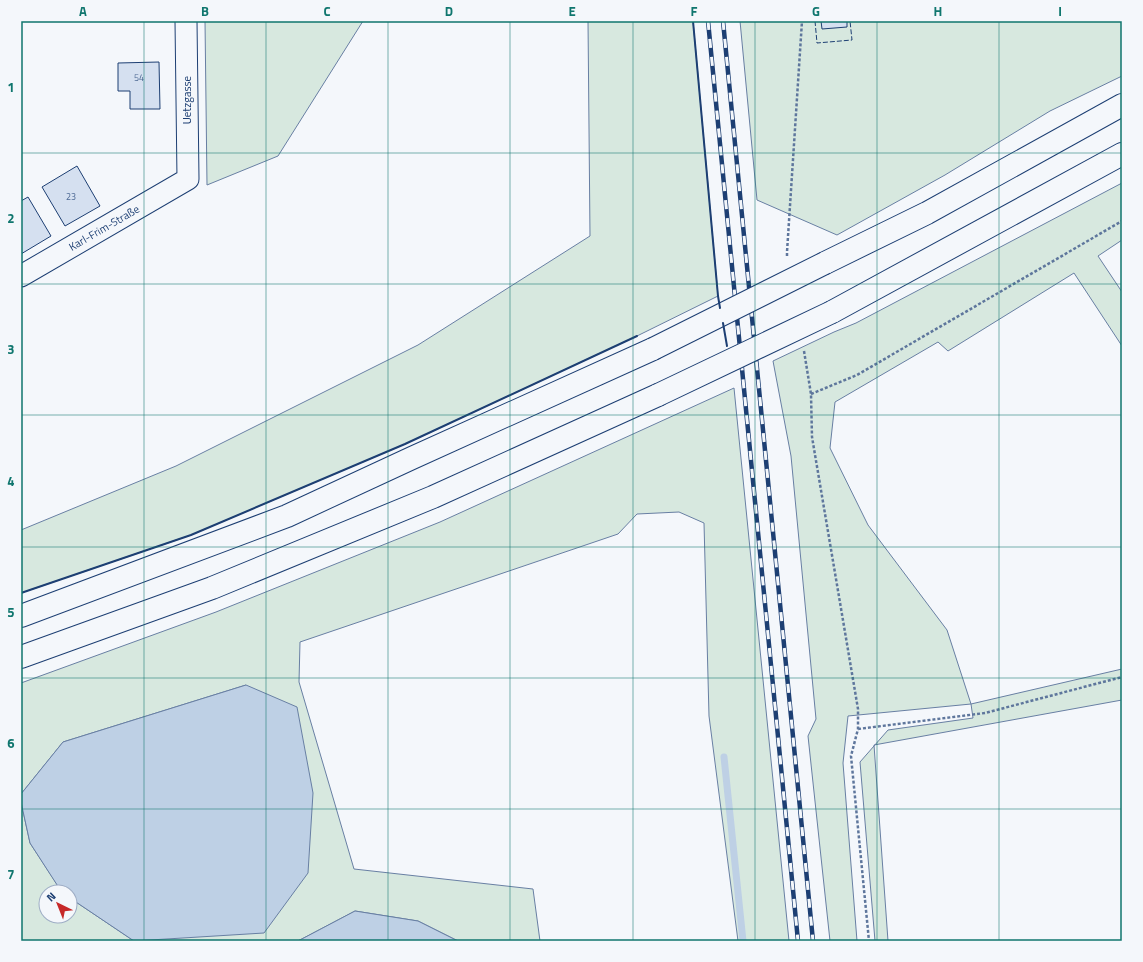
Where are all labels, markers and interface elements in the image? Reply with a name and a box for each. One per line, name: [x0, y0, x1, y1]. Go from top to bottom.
text: A: [79, 1, 87, 21]
text: B: [201, 1, 209, 21]
text: C: [323, 1, 331, 21]
text: D: [445, 1, 453, 21]
text: E: [568, 1, 576, 21]
text: F: [691, 1, 698, 21]
text: G: [812, 1, 820, 21]
text: H: [934, 1, 942, 21]
text: I: [1058, 1, 1062, 21]
house number: 54: [134, 71, 144, 84]
street label: Uetzgasse: [179, 75, 195, 124]
text: 1: [7, 77, 15, 97]
house number: 23: [66, 190, 76, 203]
street label: Karl-Frim-Straße: [66, 201, 143, 255]
text: 2: [7, 208, 15, 228]
text: 3: [7, 339, 15, 359]
text: 4: [7, 471, 15, 491]
text: 5: [7, 602, 15, 622]
text: 6: [7, 733, 15, 753]
text: 7: [7, 864, 15, 884]
north arrow: [38, 884, 78, 924]
text: N: [43, 888, 59, 905]

